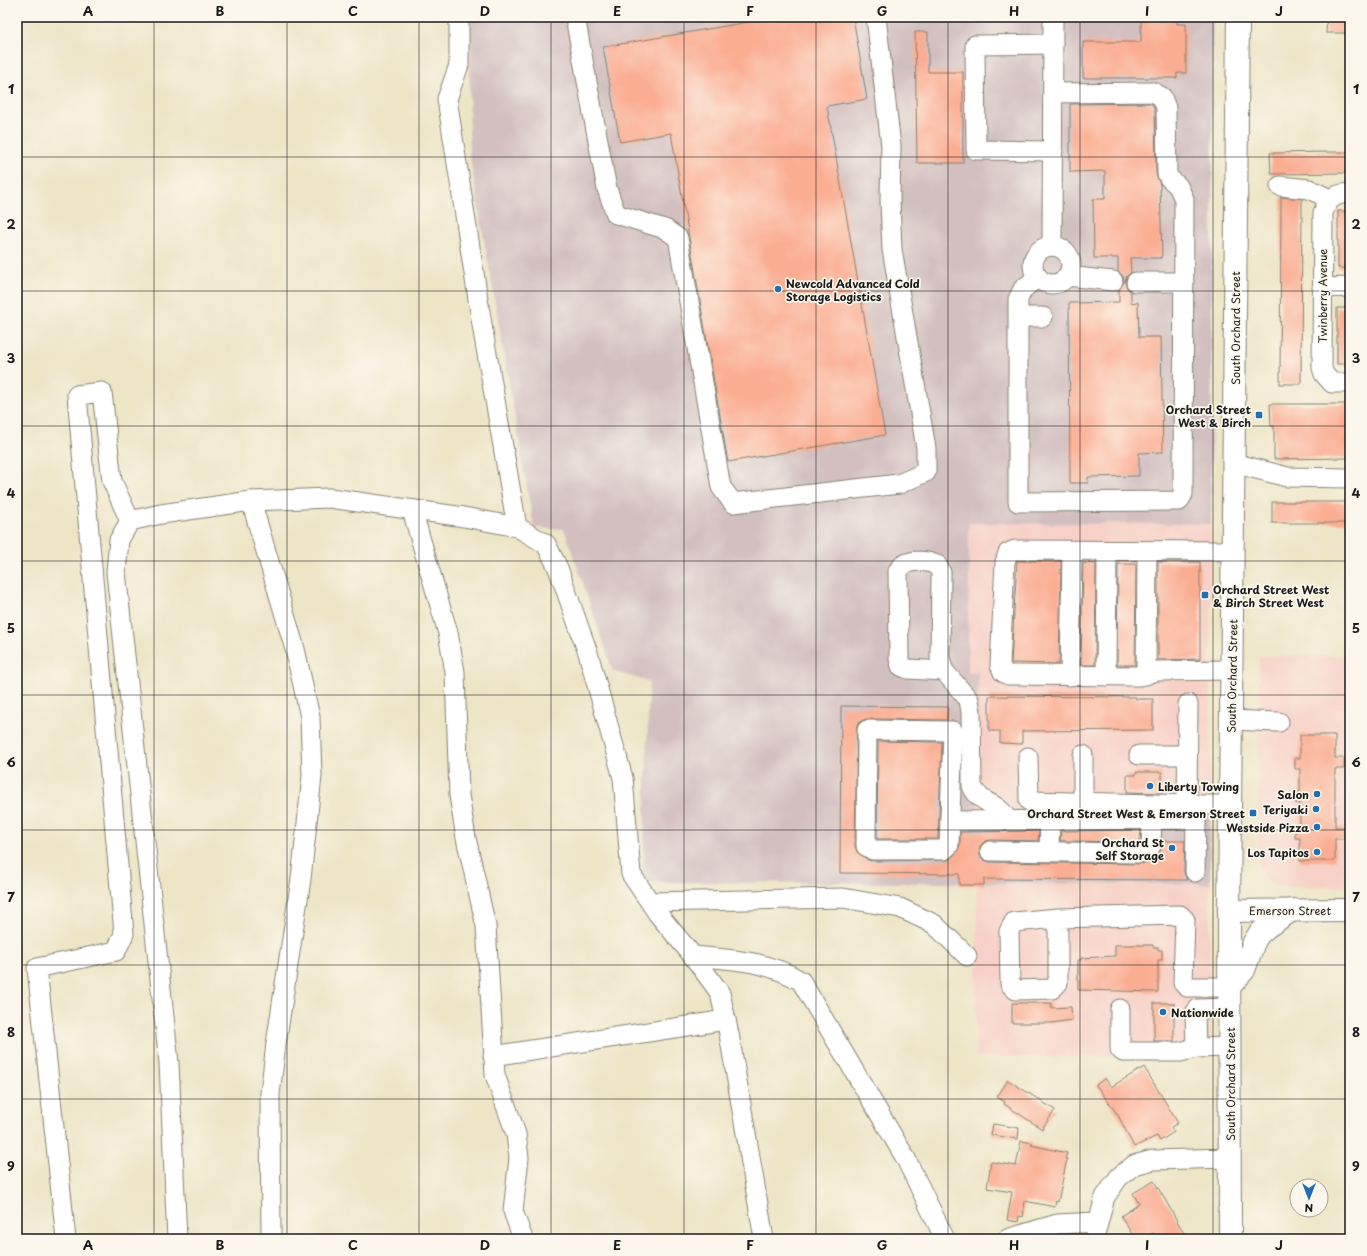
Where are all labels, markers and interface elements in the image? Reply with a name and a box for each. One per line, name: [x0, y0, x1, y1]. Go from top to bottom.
text: A: [83, 1, 93, 20]
text: B: [216, 1, 225, 20]
text: C: [348, 1, 358, 20]
text: D: [480, 1, 490, 20]
text: E: [613, 1, 621, 20]
text: F: [746, 1, 754, 20]
text: G: [877, 1, 887, 20]
text: H: [1009, 1, 1019, 20]
text: I: [1145, 1, 1149, 20]
text: J: [1275, 1, 1283, 20]
text: 1: [8, 79, 14, 98]
text: 1: [1353, 79, 1359, 98]
text: 2: [6, 214, 16, 233]
text: 2: [1351, 214, 1361, 233]
street label: Twinberry Avenue: [1314, 249, 1331, 343]
street label: South Orchard Street: [1227, 271, 1244, 385]
place label: Newcold Advanced Cold Storage Logistics: [786, 275, 920, 305]
marker: Newcold Advanced Cold Storage Logistics: [773, 284, 783, 294]
text: 3: [7, 348, 16, 367]
text: 3: [1352, 348, 1361, 367]
place label: Orchard Street West & Birch: [1166, 401, 1251, 431]
marker: Orchard Street West & Birch: [1254, 410, 1264, 420]
text: 4: [7, 483, 16, 502]
text: 4: [1352, 483, 1361, 502]
place label: Orchard Street West & Birch Street West: [1213, 581, 1329, 611]
marker: Orchard Street West & Birch Street West: [1200, 590, 1210, 600]
text: 5: [7, 618, 15, 637]
text: 5: [1352, 618, 1360, 637]
street label: South Orchard Street: [1223, 619, 1241, 733]
text: 6: [6, 752, 16, 771]
text: 6: [1351, 752, 1361, 771]
place label: Liberty Towing: [1158, 778, 1239, 795]
marker: Liberty Towing: [1145, 781, 1155, 791]
place label: Salon: [1277, 786, 1309, 803]
marker: Salon: [1312, 789, 1322, 799]
place label: Teriyaki: [1263, 801, 1308, 818]
marker: Teriyaki: [1311, 804, 1321, 814]
place label: Orchard Street West & Emerson Street: [1027, 805, 1245, 822]
marker: Orchard Street West & Emerson Street: [1248, 808, 1258, 818]
place label: Westside Pizza: [1226, 819, 1309, 836]
marker: Westside Pizza: [1312, 822, 1322, 832]
place label: Orchard St Self Storage: [1095, 834, 1164, 864]
marker: Orchard St Self Storage: [1167, 843, 1177, 853]
place label: Los Tapitos: [1248, 844, 1310, 861]
marker: Los Tapitos: [1312, 847, 1322, 857]
text: 7: [7, 887, 15, 906]
text: 7: [1352, 887, 1360, 906]
street label: Emerson Street: [1249, 902, 1332, 919]
place label: Nationwide: [1171, 1004, 1234, 1021]
marker: Nationwide: [1158, 1007, 1168, 1017]
text: 8: [7, 1022, 15, 1041]
text: 8: [1352, 1022, 1360, 1041]
street label: South Orchard Street: [1222, 1027, 1239, 1141]
text: 9: [7, 1156, 15, 1175]
text: 9: [1352, 1156, 1360, 1175]
north arrow: [1289, 1178, 1329, 1218]
text: N: [1304, 1200, 1313, 1217]
text: A: [83, 1235, 93, 1254]
text: B: [216, 1235, 225, 1254]
text: C: [348, 1235, 358, 1254]
text: D: [480, 1235, 490, 1254]
text: E: [613, 1235, 621, 1254]
text: F: [746, 1235, 754, 1254]
text: G: [877, 1235, 887, 1254]
text: H: [1009, 1235, 1019, 1254]
text: I: [1145, 1235, 1149, 1254]
text: J: [1275, 1235, 1283, 1254]

